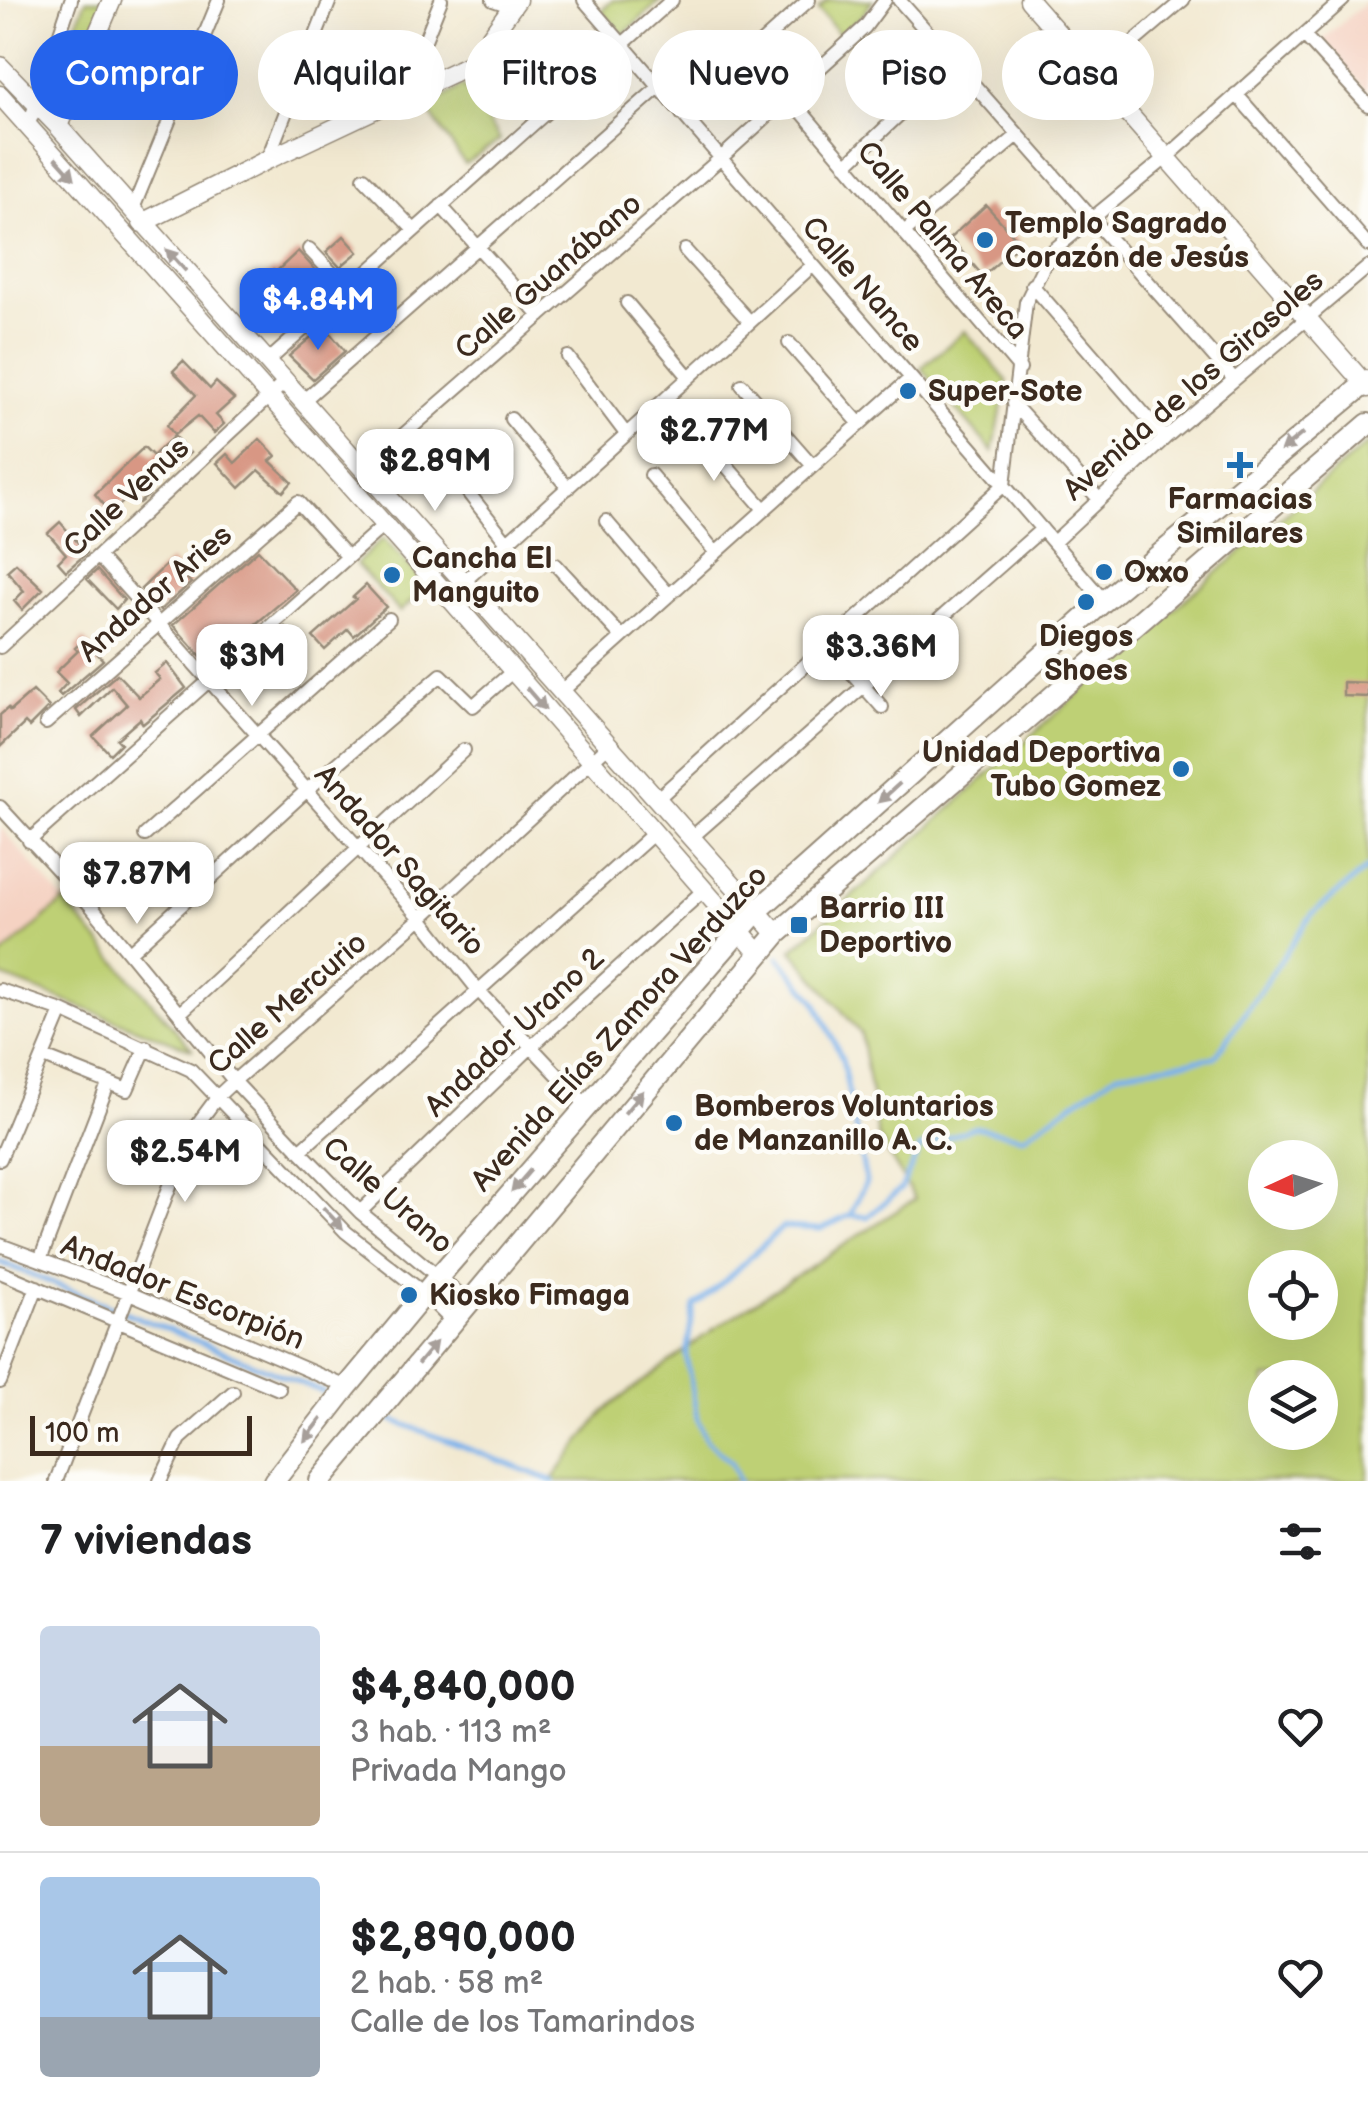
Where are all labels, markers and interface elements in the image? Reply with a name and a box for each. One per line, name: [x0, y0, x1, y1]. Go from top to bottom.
chip: Comprar: [30, 30, 238, 120]
chip: Alquilar: [258, 30, 445, 120]
chip: Filtros: [465, 30, 632, 120]
chip: Nuevo: [652, 30, 825, 120]
chip: Piso: [845, 30, 982, 120]
chip: Casa: [1002, 30, 1154, 120]
street label: Calle Palma Areca: [849, 134, 1036, 347]
one-way arrow: [53, 156, 76, 180]
street label: Calle Guanábano: [448, 186, 649, 368]
place label: Templo Sagrado Corazón de Jesús: [1005, 206, 1249, 276]
street label: Calle Nance: [794, 210, 931, 360]
marker: Templo Sagrado Corazón de Jesús: [974, 229, 996, 251]
one-way arrow: [165, 248, 188, 272]
street label: Avenida de los Girasoles: [1056, 263, 1331, 509]
pin: $4.84M: [237, 268, 399, 353]
text: $4.84M: [262, 281, 374, 320]
place label: Super-Sote: [928, 374, 1082, 410]
marker: Super-Sote: [897, 380, 919, 402]
pin: $2.77M: [633, 399, 795, 484]
text: $2.77M: [659, 412, 769, 451]
pin: $2.89M: [354, 429, 516, 514]
street label: Calle Venus: [56, 430, 197, 565]
one-way arrow: [1280, 431, 1305, 452]
text: $2.89M: [379, 442, 491, 481]
marker: Farmacias Similares: [1229, 454, 1251, 476]
place label: Farmacias Similares: [1167, 482, 1313, 552]
street label: Andador Aries: [72, 517, 240, 670]
place label: Cancha El Manguito: [412, 541, 552, 611]
place label: Oxxo: [1124, 555, 1189, 591]
marker: Oxxo: [1093, 561, 1115, 583]
marker: Cancha El Manguito: [381, 564, 403, 586]
marker: Diegos Shoes: [1075, 591, 1097, 613]
pin: $3.36M: [800, 615, 962, 700]
place label: Diegos Shoes: [1039, 619, 1133, 689]
pin: $3M: [204, 624, 300, 709]
text: $3.36M: [825, 628, 937, 667]
text: $3M: [218, 637, 286, 676]
one-way arrow: [525, 686, 547, 711]
place label: Unidad Deportiva Tubo Gomez: [922, 735, 1161, 805]
street label: Andador Sagitario: [306, 758, 492, 964]
marker: Unidad Deportiva Tubo Gomez: [1170, 758, 1192, 780]
one-way arrow: [877, 782, 902, 804]
pin: $7.87M: [56, 842, 218, 927]
text: $7.87M: [82, 855, 192, 894]
street label: Avenida Elías Zamora Verduzco: [464, 858, 776, 1199]
place label: Barrio III Deportivo: [819, 891, 952, 961]
marker: Barrio III Deportivo: [788, 914, 810, 936]
street label: Calle Mercurio: [201, 925, 374, 1083]
street label: Andador Urano 2: [418, 940, 612, 1125]
place label: Bomberos Voluntarios de Manzanillo A. C.: [694, 1089, 994, 1159]
one-way arrow: [623, 1090, 644, 1115]
marker: Bomberos Voluntarios de Manzanillo A. C.: [663, 1112, 685, 1134]
pin: $2.54M: [104, 1120, 266, 1205]
street label: Calle Urano: [315, 1130, 460, 1262]
text: $2.54M: [129, 1133, 241, 1172]
north arrow: [1248, 1140, 1338, 1230]
map controls: [1248, 1140, 1338, 1450]
one-way arrow: [511, 1168, 533, 1193]
one-way arrow: [321, 1206, 344, 1230]
street label: Andador Escorpión: [56, 1228, 310, 1358]
button: locate: [1248, 1250, 1338, 1340]
place label: Kiosko Fimaga: [429, 1278, 630, 1314]
marker: Kiosko Fimaga: [398, 1284, 420, 1306]
one-way arrow: [416, 1340, 438, 1365]
button: layers: [1248, 1360, 1338, 1450]
scale bar: [30, 1411, 252, 1456]
text: 100 m: [45, 1417, 119, 1450]
one-way arrow: [303, 1417, 324, 1443]
icon: filters: [1273, 1514, 1328, 1569]
text: 7 viviendas: [40, 1516, 252, 1567]
text: $4,840,000: [350, 1662, 576, 1713]
icon: home: [120, 1666, 240, 1786]
icon: heart: [1273, 1699, 1328, 1754]
text: 3 hab. · 113 m²: [350, 1713, 552, 1752]
text: Privada Mango: [350, 1752, 567, 1791]
text: $2,890,000: [350, 1913, 576, 1964]
icon: home: [120, 1917, 240, 2037]
icon: heart: [1273, 1950, 1328, 2005]
text: 2 hab. · 58 m²: [350, 1964, 543, 2003]
text: Calle de los Tamarindos: [350, 2003, 695, 2042]

